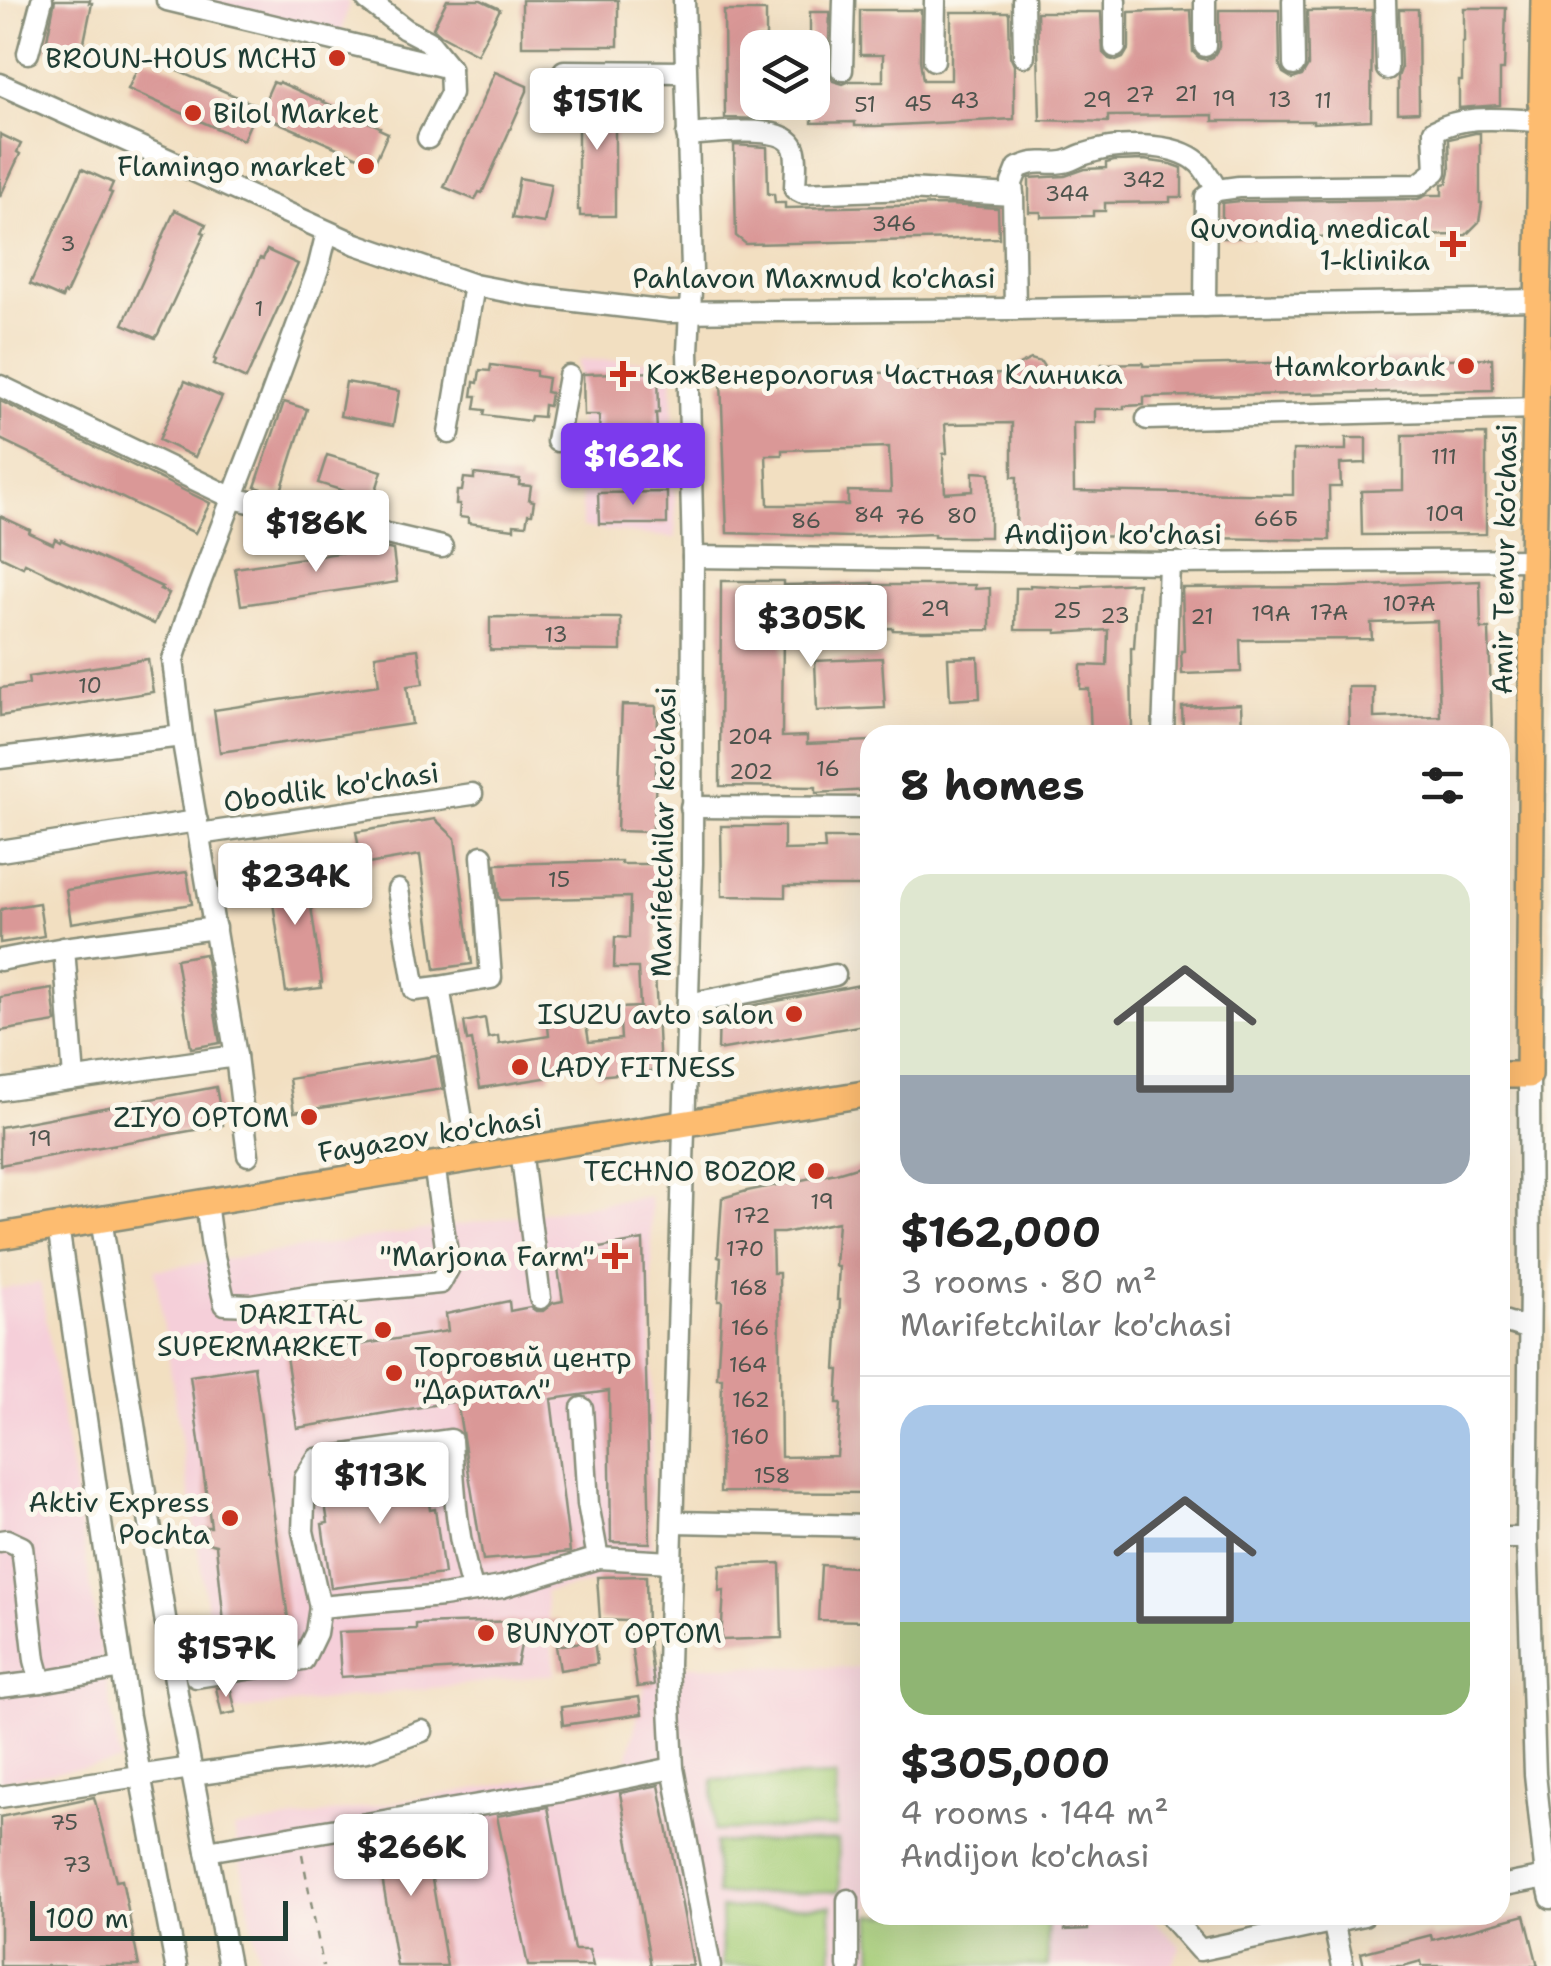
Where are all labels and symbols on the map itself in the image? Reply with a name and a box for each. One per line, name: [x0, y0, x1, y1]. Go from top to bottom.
place label: BROUN-HOUS MCHJ: [45, 39, 317, 77]
marker: BROUN-HOUS MCHJ: [326, 47, 348, 69]
pin: $151K: [527, 68, 667, 153]
house number: 21: [1174, 79, 1198, 108]
house number: 27: [1125, 80, 1155, 109]
house number: 19: [1212, 84, 1236, 113]
house number: 29: [1082, 85, 1112, 114]
house number: 13: [1268, 85, 1292, 114]
house number: 43: [950, 86, 980, 115]
house number: 11: [1314, 86, 1332, 115]
house number: 45: [904, 89, 932, 118]
house number: 51: [854, 90, 876, 119]
place label: Bilol Market: [213, 94, 379, 132]
marker: Bilol Market: [182, 102, 204, 124]
place label: Flamingo market: [117, 147, 346, 185]
marker: Flamingo market: [355, 155, 377, 177]
house number: 342: [1122, 165, 1166, 194]
house number: 344: [1045, 179, 1089, 208]
house number: 346: [872, 209, 916, 238]
place label: Quvondiq medical 1-klinika: [1190, 209, 1431, 279]
house number: 3: [60, 229, 76, 258]
marker: Quvondiq medical 1-klinika: [1440, 231, 1466, 257]
street label: Pahlavon Maxmud ko'chasi: [632, 259, 996, 297]
house number: 1: [254, 294, 264, 323]
place label: Hamkorbank: [1274, 347, 1446, 385]
place label: КожВенерология Частная Клиника: [646, 355, 1123, 393]
marker: Hamkorbank: [1455, 355, 1477, 377]
marker: КожВенерология Частная Клиника: [610, 361, 636, 387]
pin: $162K: [563, 423, 703, 508]
street label: Amir Temur ko'chasi: [1483, 423, 1525, 695]
house number: 111: [1431, 442, 1457, 471]
pin: $186K: [246, 490, 386, 575]
house number: 109: [1426, 499, 1464, 528]
house number: 84: [854, 500, 884, 529]
house number: 80: [947, 501, 977, 530]
house number: 76: [895, 502, 925, 531]
house number: 66Б: [1254, 504, 1298, 533]
house number: 86: [791, 506, 821, 535]
street label: Andijon ko'chasi: [1004, 515, 1222, 553]
pin: $305K: [741, 585, 881, 670]
house number: 107A: [1382, 589, 1436, 618]
house number: 29: [920, 594, 950, 623]
house number: 25: [1053, 596, 1081, 625]
house number: 17A: [1310, 598, 1348, 627]
house number: 19A: [1251, 599, 1291, 628]
house number: 23: [1100, 601, 1130, 630]
house number: 21: [1190, 602, 1214, 631]
house number: 13: [544, 620, 568, 649]
house number: 10: [78, 671, 102, 700]
street label: Marifetchilar ko'chasi: [641, 686, 685, 978]
house number: 204: [728, 722, 772, 751]
street label: Obodlik ko'chasi: [221, 753, 441, 821]
house number: 16: [816, 754, 840, 783]
house number: 202: [729, 757, 773, 786]
pin: $234K: [225, 843, 365, 928]
house number: 15: [548, 865, 570, 894]
place label: ISUZU avto salon: [537, 995, 774, 1033]
marker: ISUZU avto salon: [783, 1003, 805, 1025]
place label: LADY FITNESS: [540, 1048, 736, 1086]
marker: LADY FITNESS: [509, 1056, 531, 1078]
place label: ZIYO OPTOM: [113, 1098, 289, 1136]
street label: Fayazov ko'chasi: [315, 1099, 545, 1171]
marker: ZIYO OPTOM: [298, 1106, 320, 1128]
house number: 19: [28, 1124, 52, 1153]
place label: TECHNO BOZOR: [583, 1152, 796, 1190]
marker: TECHNO BOZOR: [805, 1160, 827, 1182]
house number: 19: [810, 1187, 834, 1216]
house number: 172: [733, 1201, 771, 1230]
house number: 170: [726, 1234, 764, 1263]
place label: "Marjona Farm": [380, 1237, 595, 1275]
marker: "Marjona Farm": [604, 1245, 626, 1267]
house number: 168: [730, 1273, 768, 1302]
place label: DARITAL SUPERMARKET: [157, 1295, 363, 1365]
house number: 166: [731, 1313, 769, 1342]
marker: DARITAL SUPERMARKET: [372, 1319, 394, 1341]
place label: Торговый центр "Даритал": [414, 1338, 632, 1408]
house number: 164: [729, 1350, 767, 1379]
marker: Торговый центр "Даритал": [383, 1362, 405, 1384]
house number: 162: [732, 1385, 770, 1414]
house number: 160: [731, 1422, 769, 1451]
pin: $113K: [310, 1442, 450, 1527]
house number: 158: [753, 1461, 791, 1490]
place label: Aktiv Express Pochta: [28, 1483, 210, 1553]
marker: Aktiv Express Pochta: [219, 1507, 241, 1529]
place label: BUNYOT OPTOM: [506, 1614, 722, 1652]
pin: $157K: [156, 1615, 296, 1700]
marker: BUNYOT OPTOM: [475, 1622, 497, 1644]
house number: 75: [50, 1808, 78, 1837]
pin: $266K: [341, 1814, 481, 1899]
house number: 73: [62, 1850, 92, 1879]
scale bar: [30, 1896, 288, 1940]

